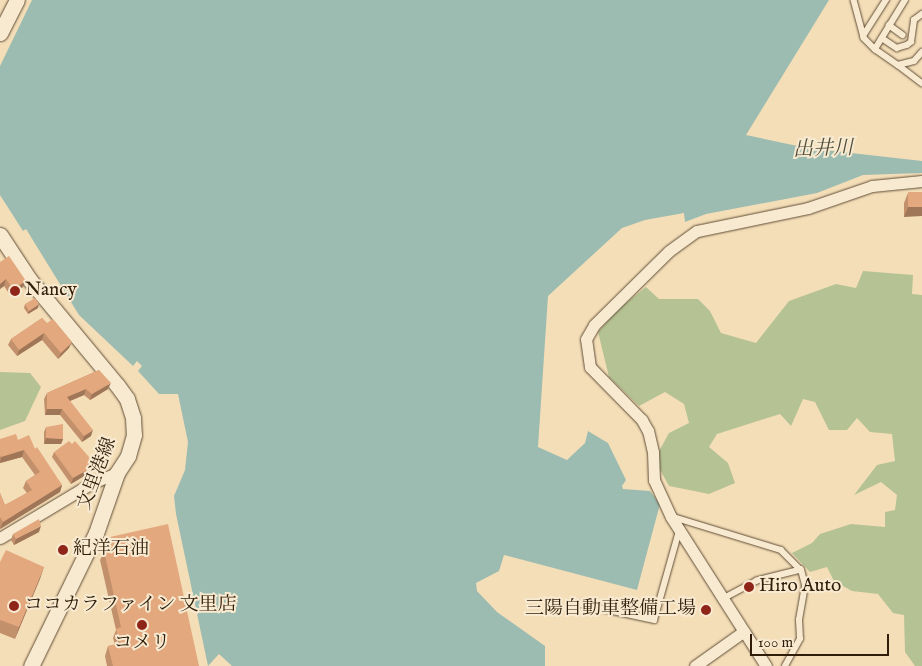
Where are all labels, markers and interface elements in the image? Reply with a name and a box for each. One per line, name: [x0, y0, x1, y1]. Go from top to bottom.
water label: 出井川: [793, 136, 853, 162]
place label: Nancy: [25, 280, 77, 302]
marker: Nancy: [9, 285, 21, 297]
street label: 文里港線: [74, 434, 122, 514]
place label: 紀洋石油: [73, 539, 149, 561]
marker: 紀洋石油: [57, 544, 69, 556]
place label: Hiro Auto: [759, 576, 841, 598]
marker: Hiro Auto: [743, 581, 755, 593]
place label: ココカラファイン 文里店: [24, 595, 237, 617]
place label: 三陽自動車整備工場: [525, 599, 696, 621]
marker: ココカラファイン 文里店: [8, 600, 20, 612]
marker: 三陽自動車整備工場: [700, 604, 712, 616]
marker: コメリ: [136, 619, 148, 631]
scale bar: [752, 624, 891, 656]
place label: コメリ: [114, 633, 170, 655]
text: 100 m: [758, 633, 793, 652]

